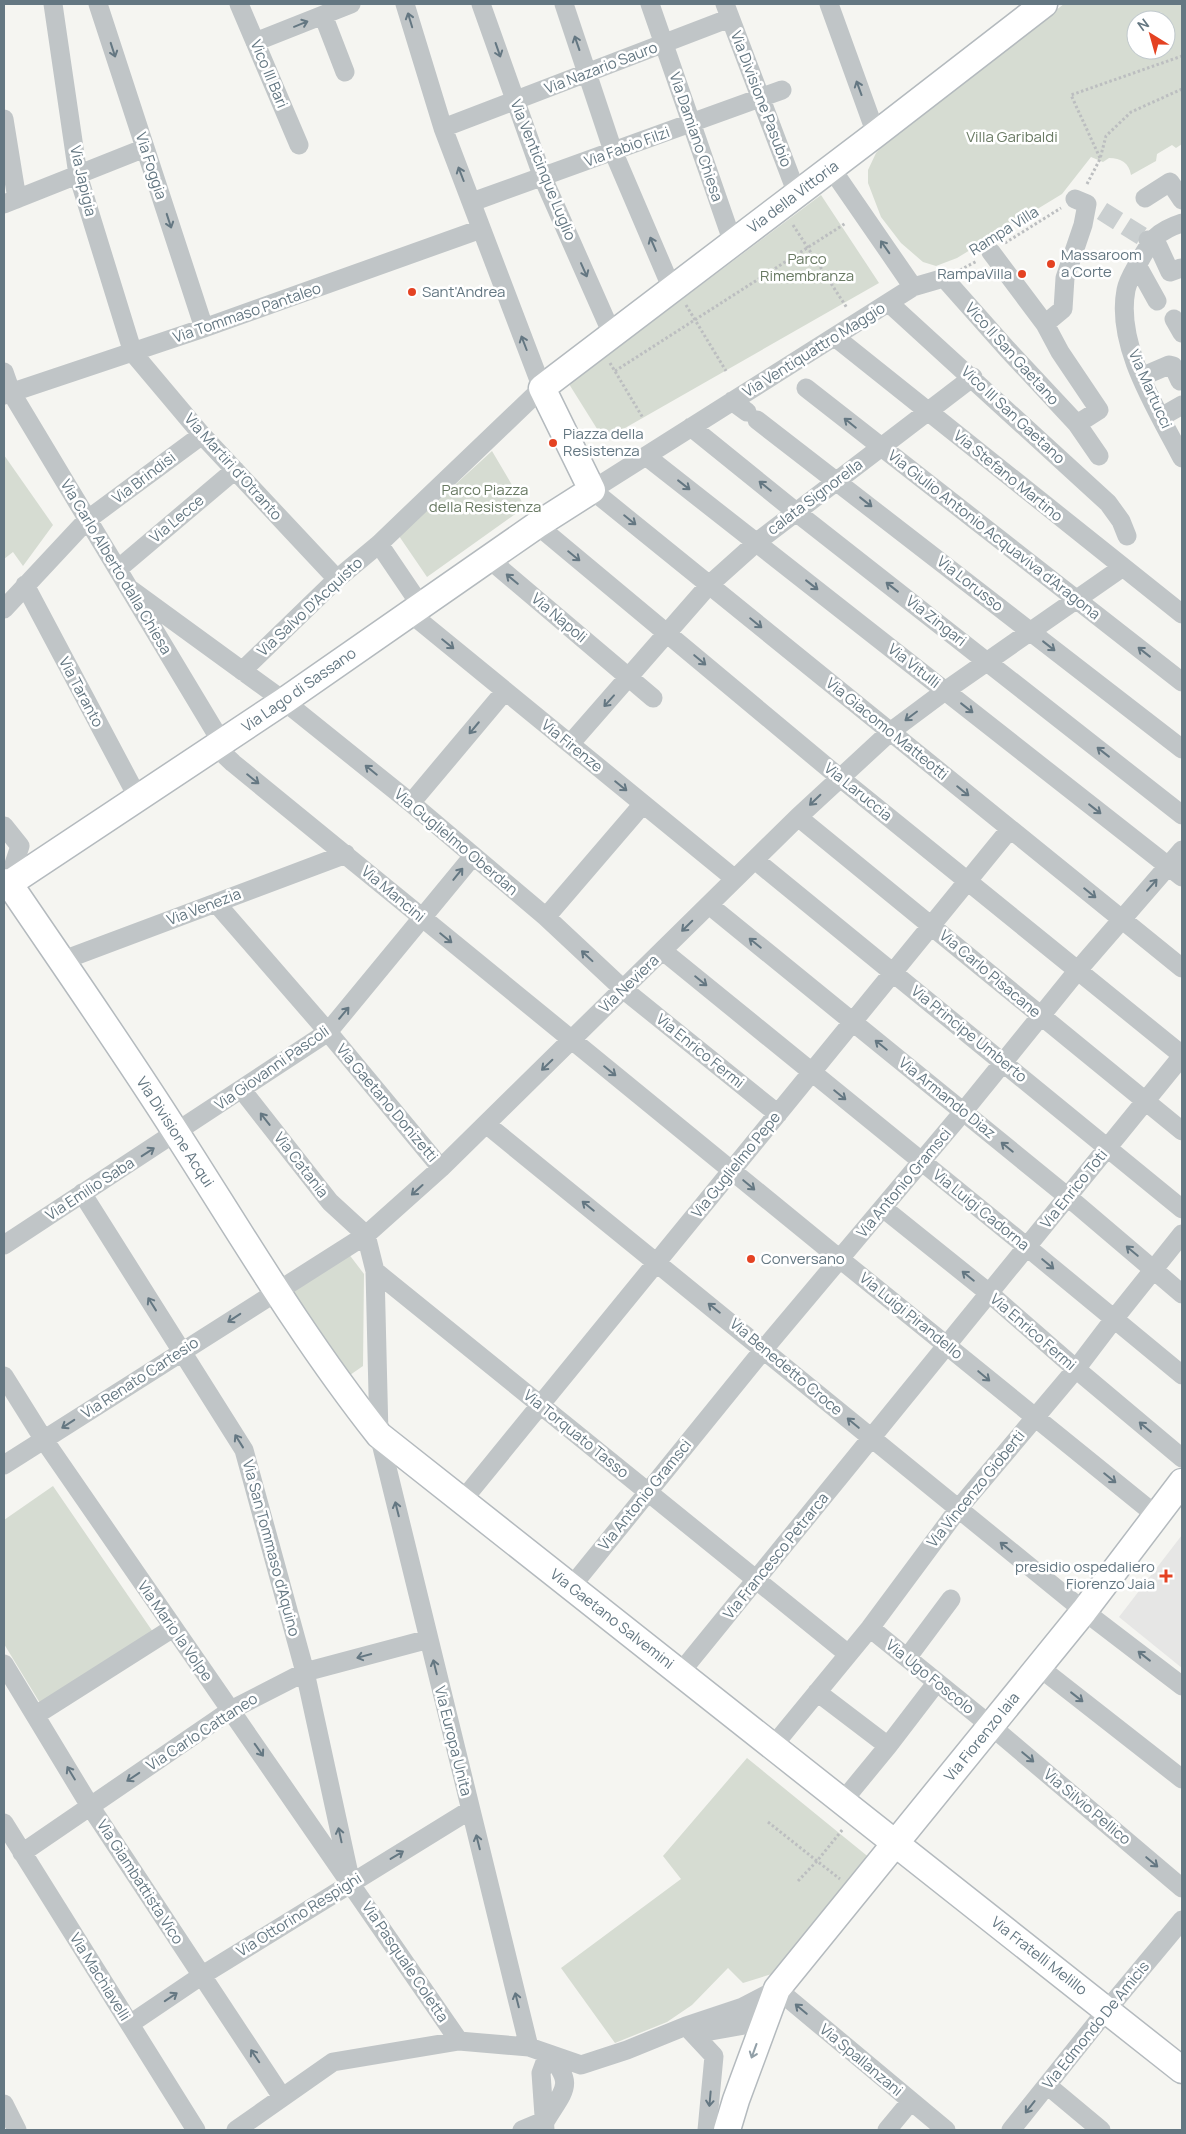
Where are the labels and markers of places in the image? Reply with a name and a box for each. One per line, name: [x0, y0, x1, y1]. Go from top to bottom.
place label: Massaroom a Corte: [1061, 244, 1142, 282]
marker: Massaroom a Corte: [1045, 258, 1057, 270]
place label: RampaVilla: [937, 263, 1012, 284]
marker: RampaVilla: [1016, 268, 1028, 280]
place label: Sant'Andrea: [422, 281, 505, 302]
marker: Sant'Andrea: [406, 286, 418, 298]
place label: Piazza della Resistenza: [563, 423, 644, 461]
marker: Piazza della Resistenza: [547, 437, 559, 449]
place label: Conversano: [761, 1248, 845, 1269]
marker: Conversano: [745, 1253, 757, 1265]
place label: presidio ospedaliero Fiorenzo Jaia: [1015, 1556, 1155, 1594]
marker: presidio ospedaliero Fiorenzo Jaia: [1159, 1569, 1173, 1583]

